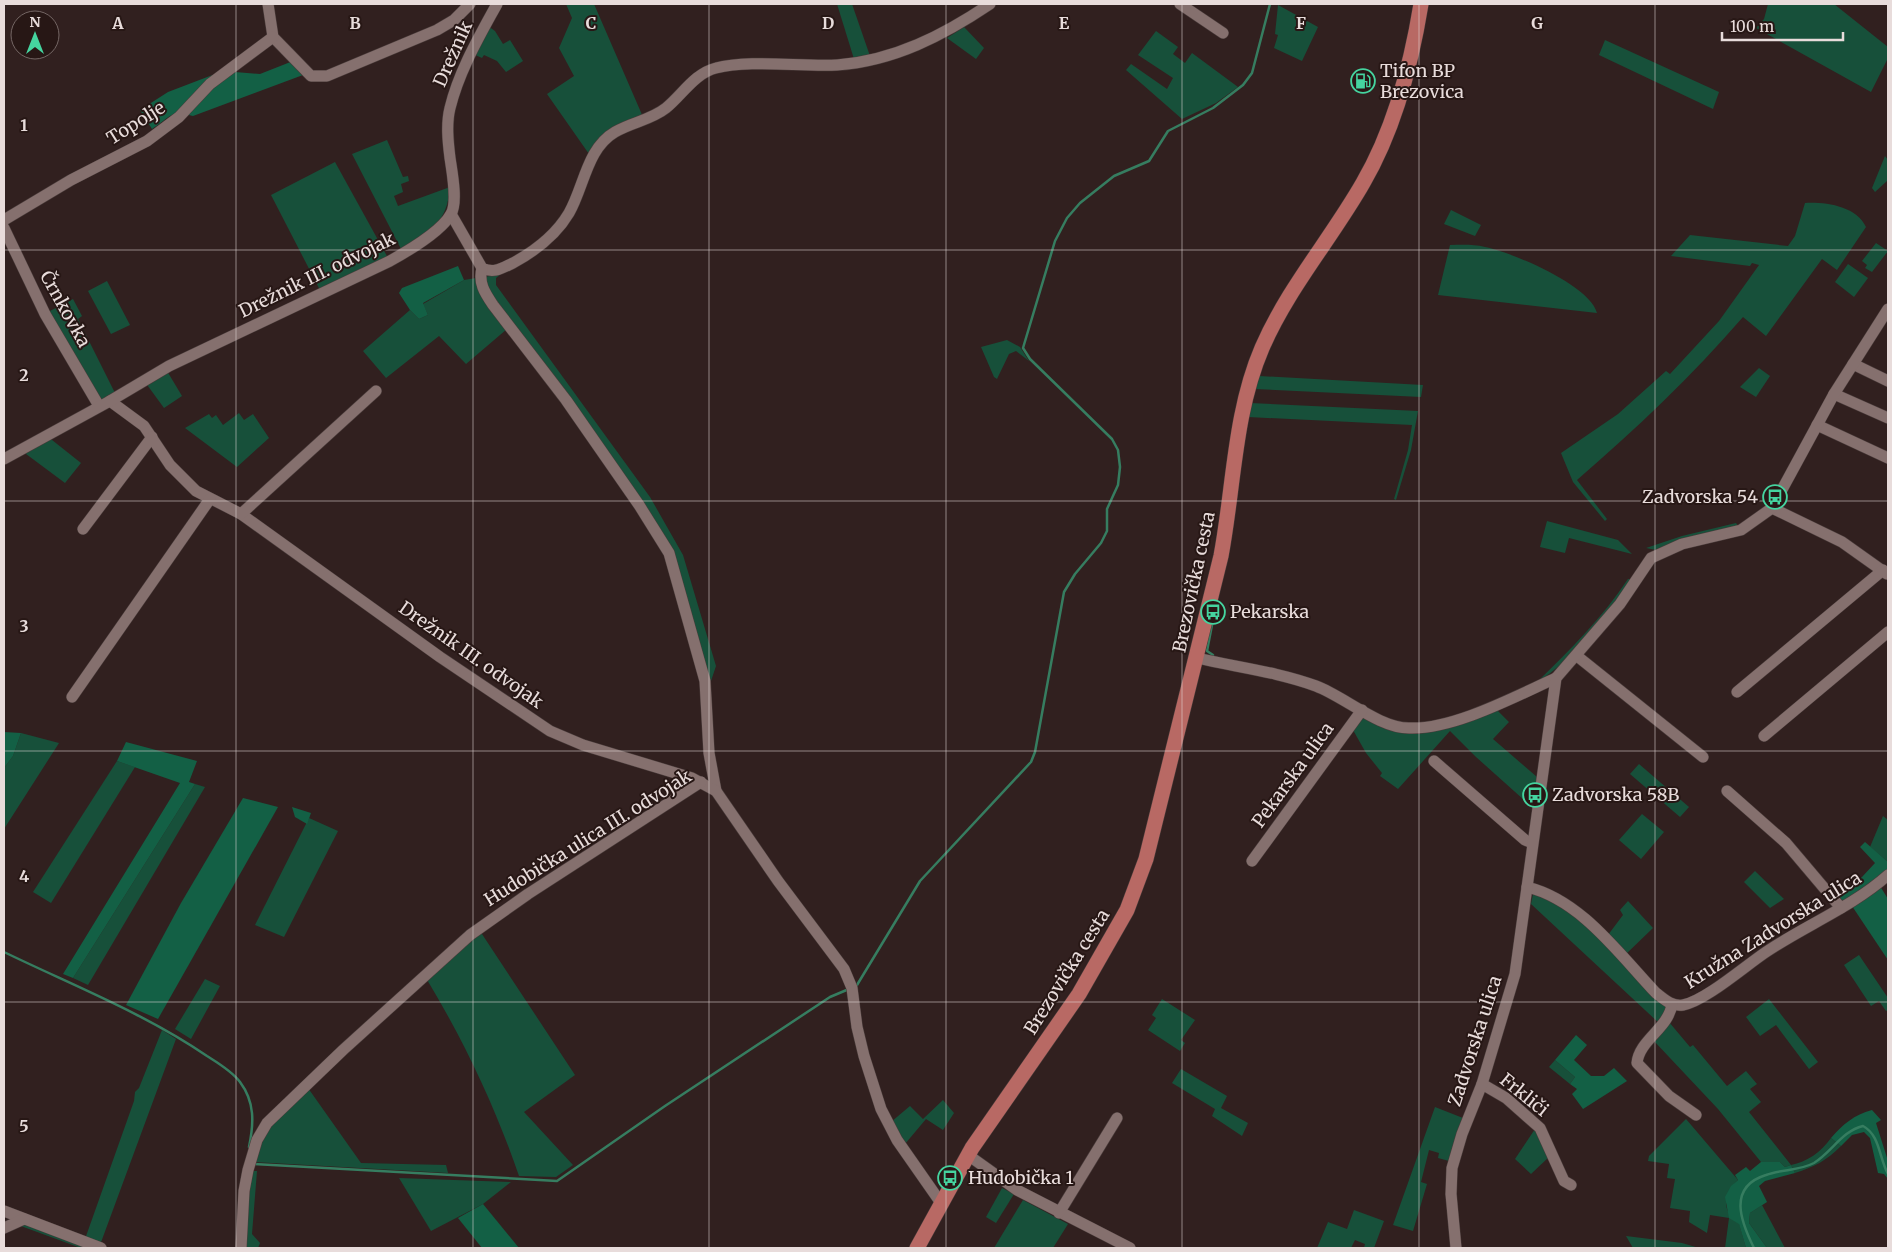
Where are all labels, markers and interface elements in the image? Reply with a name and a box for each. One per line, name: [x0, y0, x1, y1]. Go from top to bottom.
north arrow: [10, 10, 60, 60]
scale bar: [1722, 10, 1843, 42]
text: N: [29, 13, 41, 31]
text: A: [111, 13, 124, 33]
text: B: [349, 13, 361, 33]
text: C: [586, 13, 596, 33]
text: D: [822, 13, 834, 33]
text: E: [1059, 13, 1070, 33]
text: F: [1296, 13, 1306, 33]
text: G: [1531, 13, 1543, 33]
street label: Drežnik: [428, 17, 477, 90]
text: 100 m: [1730, 17, 1774, 36]
place label: Tifon BP Brezovica: [1380, 59, 1464, 103]
fuel station icon: Tifon BP Brezovica: [1350, 68, 1376, 94]
street label: Topolje: [102, 96, 169, 149]
text: 1: [20, 115, 28, 135]
street label: Drežnik III. odvojak: [235, 226, 399, 322]
street label: Črnkovka: [35, 266, 96, 351]
text: 2: [19, 365, 29, 385]
bus stop icon: Zadvorska 54: [1762, 484, 1788, 510]
place label: Zadvorska 54: [1642, 485, 1758, 508]
street label: Brezovička cesta: [1167, 509, 1220, 655]
street label: Drežnik III. odvojak: [395, 596, 548, 713]
bus stop icon: Pekarska: [1200, 599, 1226, 625]
place label: Pekarska: [1230, 600, 1310, 623]
text: 3: [19, 616, 29, 636]
street label: Pekarska ulica: [1247, 717, 1339, 832]
street label: Hudobička ulica III. odvojak: [480, 764, 696, 911]
bus stop icon: Zadvorska 58B: [1522, 782, 1548, 808]
place label: Zadvorska 58B: [1552, 783, 1679, 806]
text: 4: [19, 866, 29, 886]
street label: Kružna Zadvorska ulica: [1680, 866, 1866, 993]
street label: Brezovička cesta: [1019, 904, 1115, 1039]
street label: Zadvorska ulica: [1443, 972, 1507, 1109]
street label: Frkliči: [1495, 1068, 1553, 1121]
text: 5: [19, 1116, 29, 1136]
bus stop icon: Hudobička 1: [937, 1165, 963, 1191]
place label: Hudobička 1: [968, 1166, 1074, 1189]

